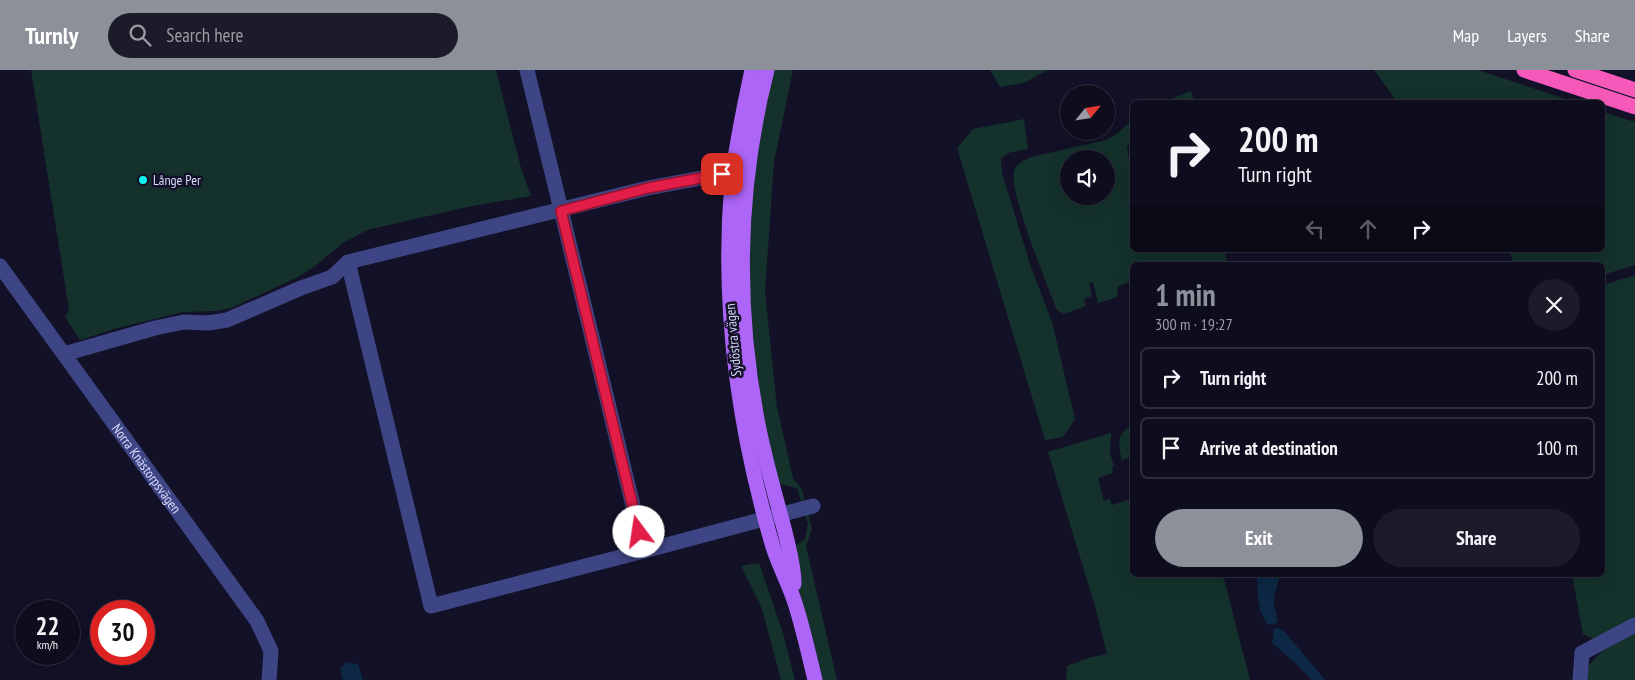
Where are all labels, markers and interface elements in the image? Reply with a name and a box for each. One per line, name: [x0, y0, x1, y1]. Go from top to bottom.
search box: [108, 13, 458, 58]
text: Turnly: [25, 20, 78, 51]
icon: search: [126, 21, 154, 49]
text: Search here: [166, 23, 243, 47]
text: Map: [1453, 24, 1479, 47]
text: Layers: [1507, 24, 1547, 47]
text: Share: [1575, 24, 1610, 47]
north arrow: [1060, 85, 1115, 140]
map controls: [1060, 85, 1115, 205]
text: 200 m: [1238, 116, 1319, 162]
icon: right: [1155, 120, 1220, 185]
button: sound: [1060, 150, 1115, 205]
pin: [701, 153, 743, 195]
icon: arrive: [708, 160, 736, 188]
text: Turn right: [1238, 160, 1312, 188]
place label: Långe Per: [153, 171, 201, 189]
marker: Långe Per: [137, 174, 149, 186]
icon: left: [1301, 215, 1329, 243]
icon: ahead: [1354, 215, 1382, 243]
icon: right: [1407, 215, 1435, 243]
text: 1 min: [1155, 275, 1216, 314]
button: close: [1528, 279, 1580, 331]
street label: Sydöstra vägen: [721, 303, 745, 377]
text: 300 m · 19:27: [1155, 314, 1233, 334]
icon: right: [1157, 364, 1185, 392]
text: Turn right: [1200, 366, 1266, 390]
text: 200 m: [1536, 366, 1578, 390]
street label: Norra Knästorpsvägen: [108, 420, 185, 517]
icon: arrive: [1157, 434, 1185, 462]
text: Arrive at destination: [1200, 436, 1338, 460]
text: 100 m: [1536, 436, 1578, 460]
position arrow: [612, 505, 664, 557]
button: Exit: [1155, 509, 1363, 567]
button: Share: [1373, 509, 1580, 567]
speed limit sign: 30: [90, 600, 155, 665]
text: 22: [36, 610, 59, 642]
text: km/h: [37, 637, 58, 652]

